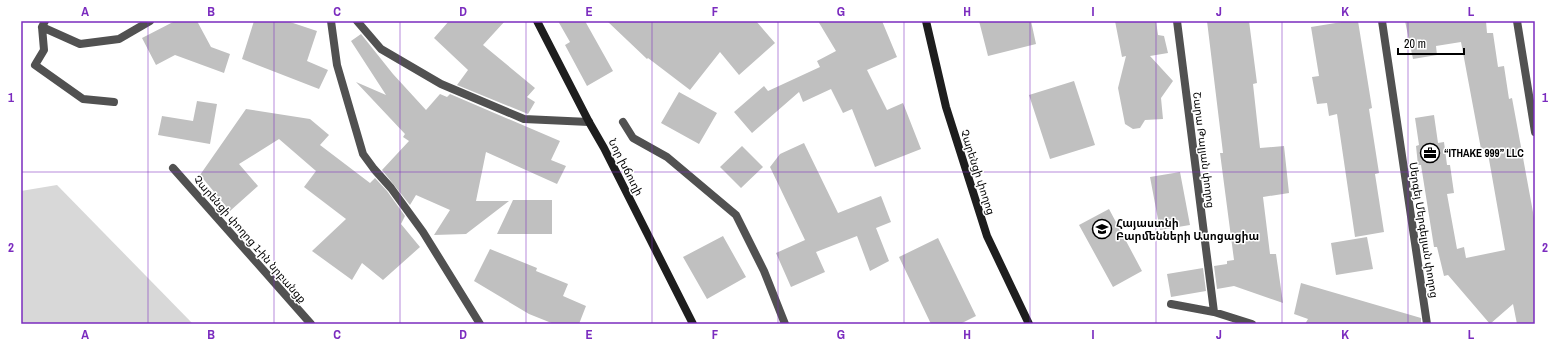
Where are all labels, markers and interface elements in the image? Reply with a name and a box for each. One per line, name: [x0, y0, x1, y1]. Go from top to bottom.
text: A: [81, 3, 89, 20]
text: B: [207, 3, 215, 20]
text: C: [333, 3, 341, 20]
text: D: [459, 3, 467, 20]
text: E: [585, 3, 593, 20]
text: F: [712, 3, 719, 20]
text: G: [837, 3, 845, 20]
text: H: [963, 3, 971, 20]
text: I: [1092, 3, 1095, 20]
text: J: [1216, 3, 1222, 20]
text: K: [1341, 3, 1349, 20]
text: L: [1468, 3, 1475, 20]
scale bar: [1398, 30, 1464, 56]
text: 20 m: [1404, 36, 1426, 52]
text: 1: [8, 89, 14, 106]
text: 1: [1542, 89, 1548, 106]
street label: Շարա Թալյան փողոց: [1190, 91, 1218, 209]
street label: Չարենցի փողոց: [958, 128, 998, 216]
street label: Նոր խճուղի: [606, 136, 646, 198]
office icon: “ITHAKE 999” LLC: [1419, 142, 1441, 164]
place label: “ITHAKE 999” LLC: [1444, 146, 1524, 160]
street label: Սերգեյ Մերգելյան փողոց: [1406, 161, 1442, 299]
street label: Չարենցի փողոց 1-ին նրբանցք: [191, 172, 309, 306]
place label: Հայաստնի Բարմենների Ասոցացիա: [1116, 216, 1259, 243]
school or university icon: Հայաստնի Բարմենների Ասոցացիա: [1091, 218, 1113, 240]
text: 2: [8, 239, 14, 256]
text: 2: [1542, 239, 1548, 256]
text: A: [81, 326, 89, 343]
text: B: [207, 326, 215, 343]
text: C: [333, 326, 341, 343]
text: D: [459, 326, 467, 343]
text: E: [585, 326, 593, 343]
text: F: [712, 326, 719, 343]
text: G: [837, 326, 845, 343]
text: H: [963, 326, 971, 343]
text: I: [1092, 326, 1095, 343]
text: J: [1216, 326, 1222, 343]
text: K: [1341, 326, 1349, 343]
text: L: [1468, 326, 1475, 343]

